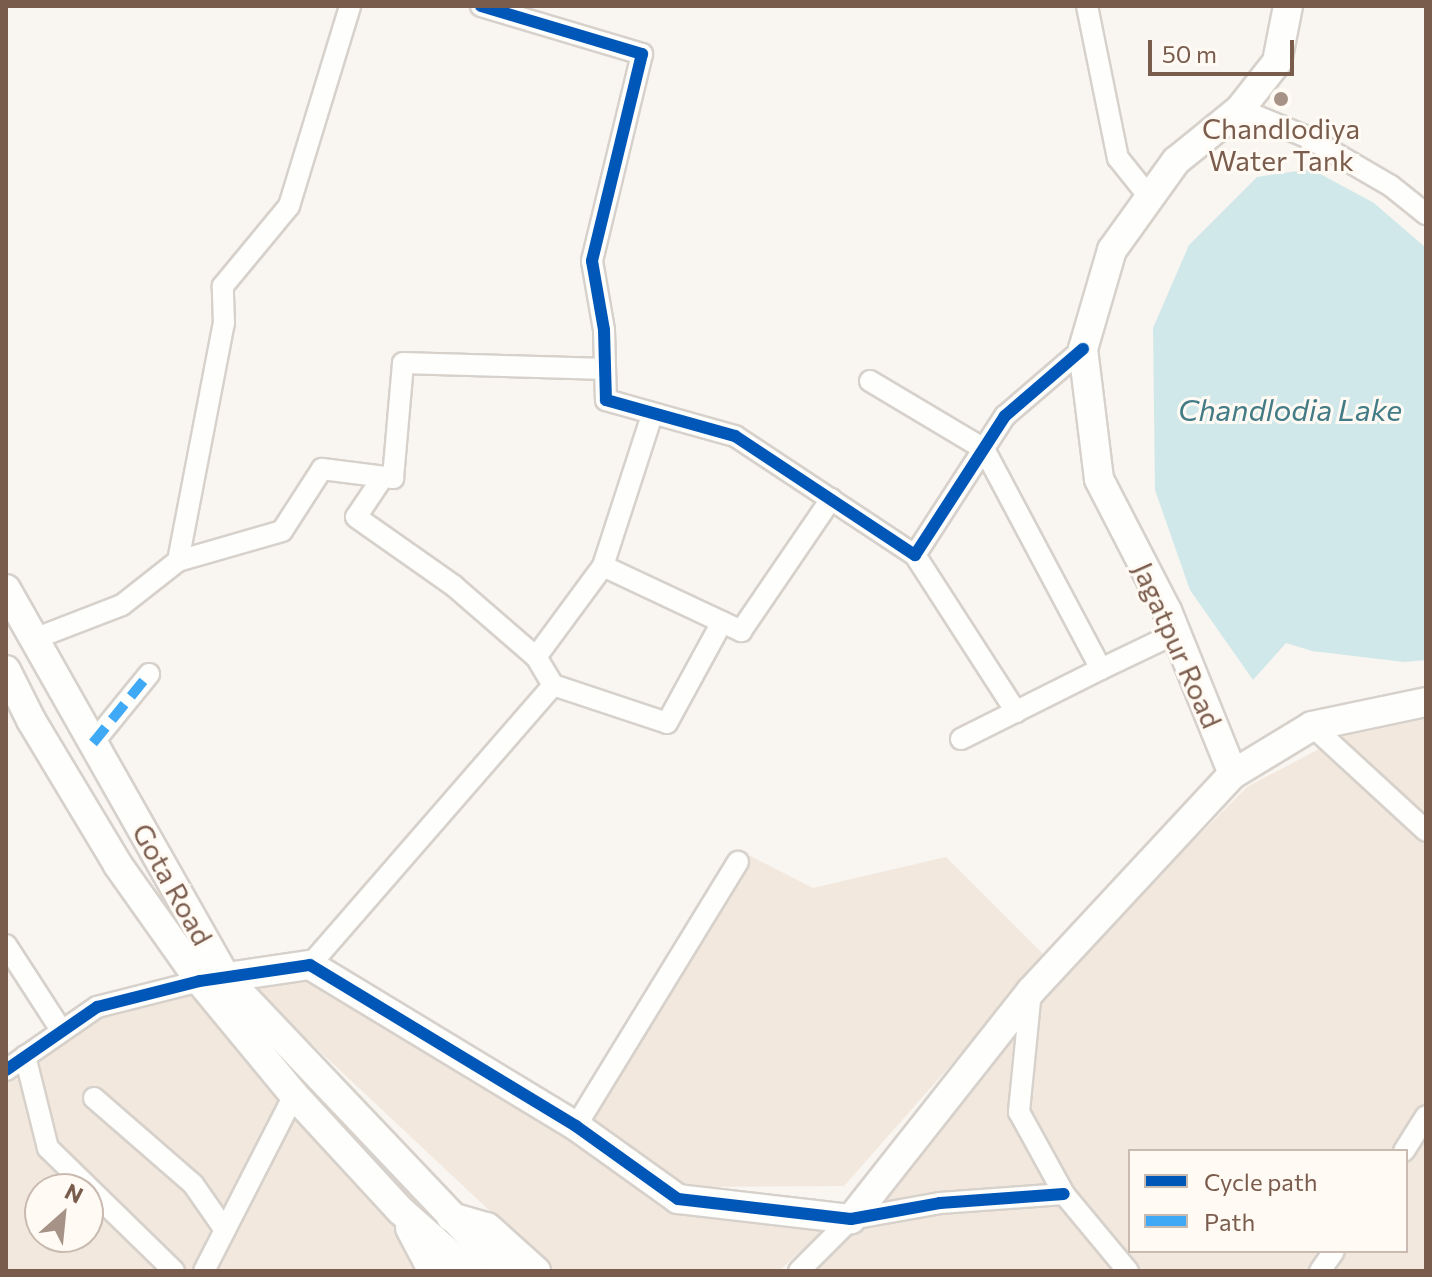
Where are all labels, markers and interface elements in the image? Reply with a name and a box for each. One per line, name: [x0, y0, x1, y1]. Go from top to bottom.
scale bar: [1152, 24, 1298, 74]
text: 50 m: [1162, 39, 1217, 68]
marker: Chandlodiya Water Tank: [1272, 90, 1290, 108]
place label: Chandlodiya Water Tank: [1202, 111, 1360, 177]
water label: Chandlodia Lake: [1178, 391, 1402, 427]
street label: Jagatpur Road: [1126, 557, 1230, 733]
street label: Gota Road: [126, 817, 220, 951]
legend: [1128, 1149, 1408, 1253]
text: Cycle path: [1204, 1167, 1318, 1196]
north arrow: [24, 1173, 104, 1253]
text: N: [61, 1177, 88, 1209]
text: Path: [1204, 1207, 1255, 1236]

